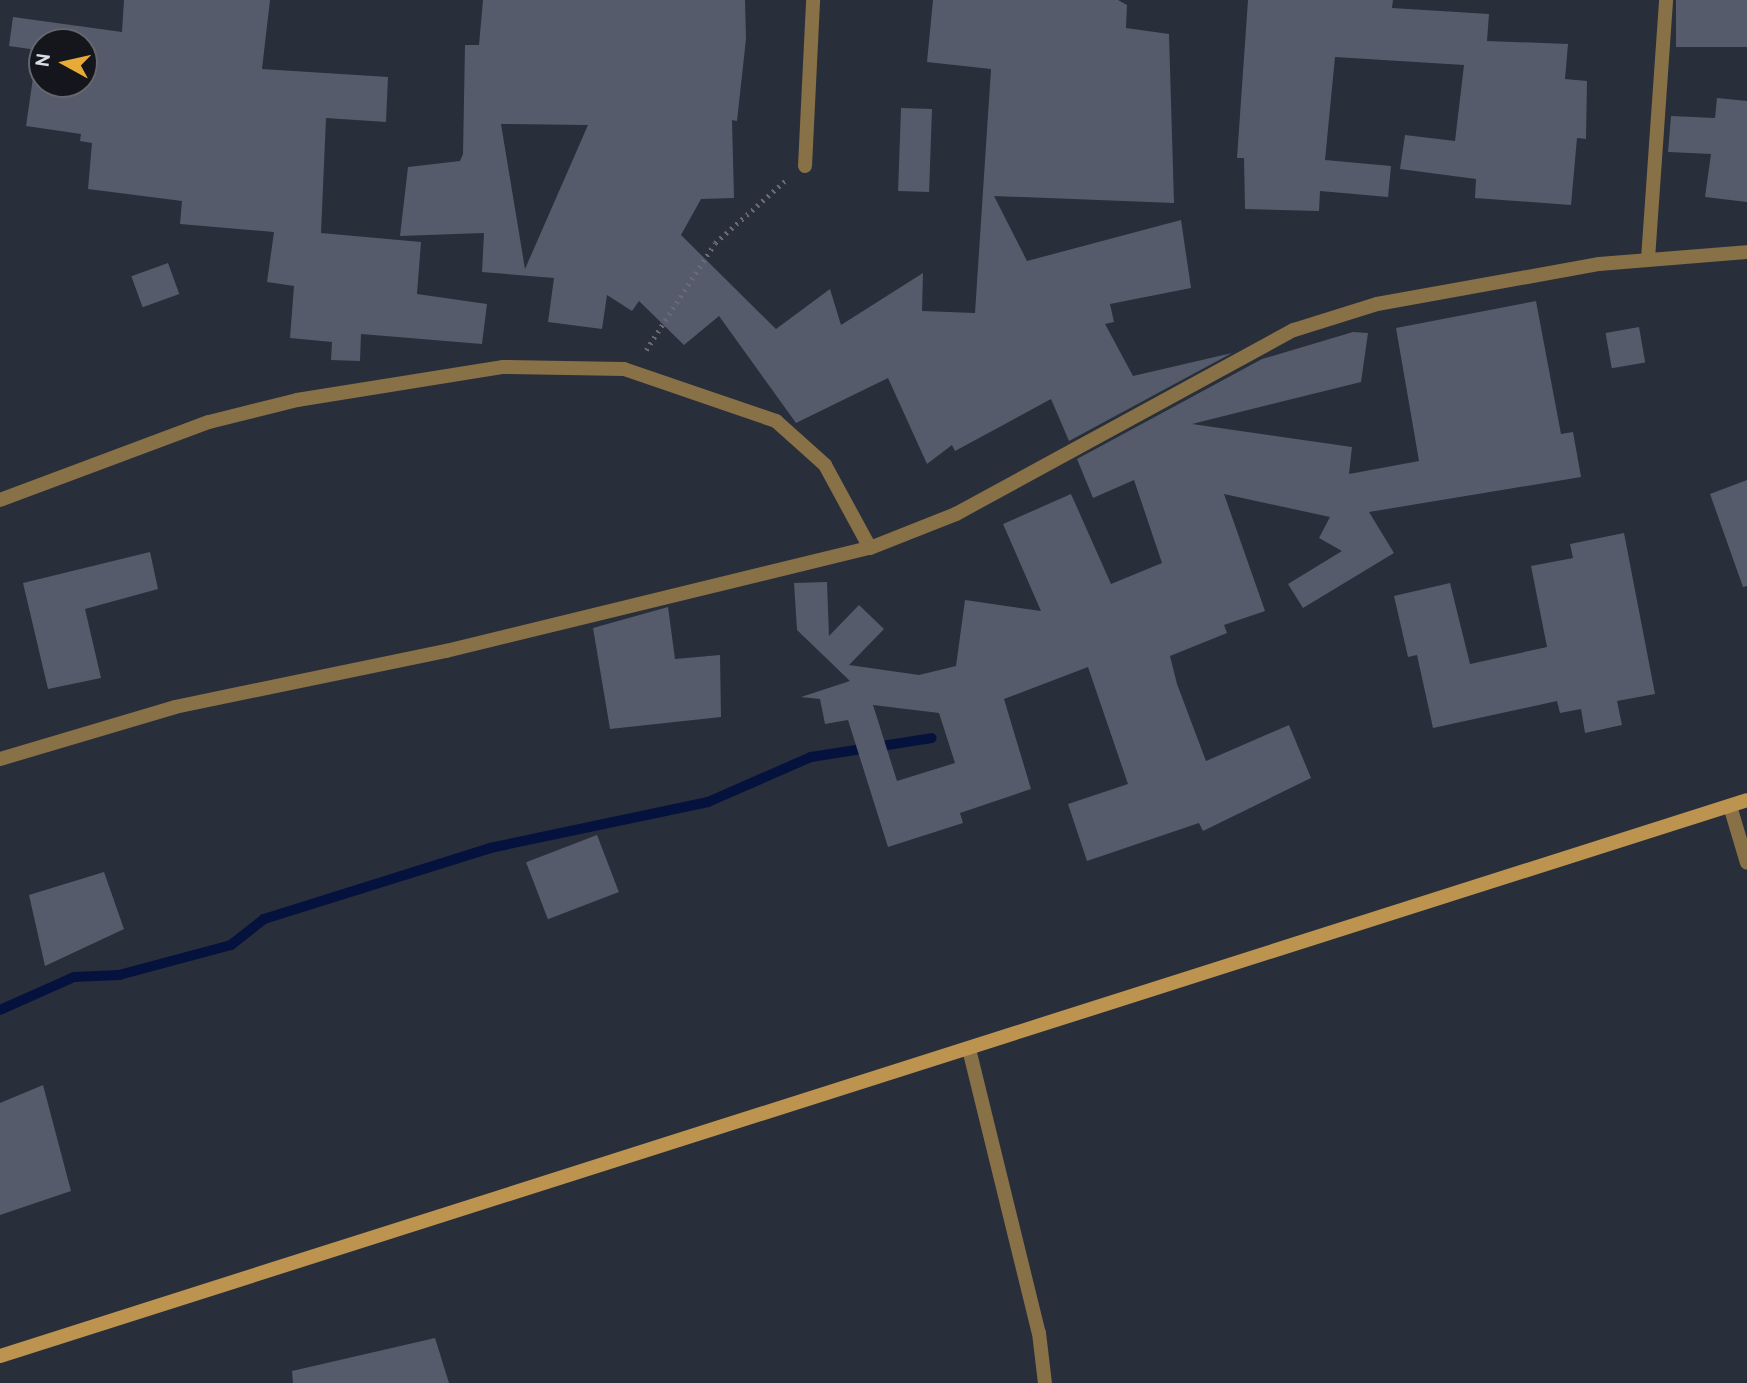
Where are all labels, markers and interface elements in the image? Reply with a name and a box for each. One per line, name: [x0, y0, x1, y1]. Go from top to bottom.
north arrow: [28, 28, 98, 98]
text: N: [31, 52, 57, 69]

